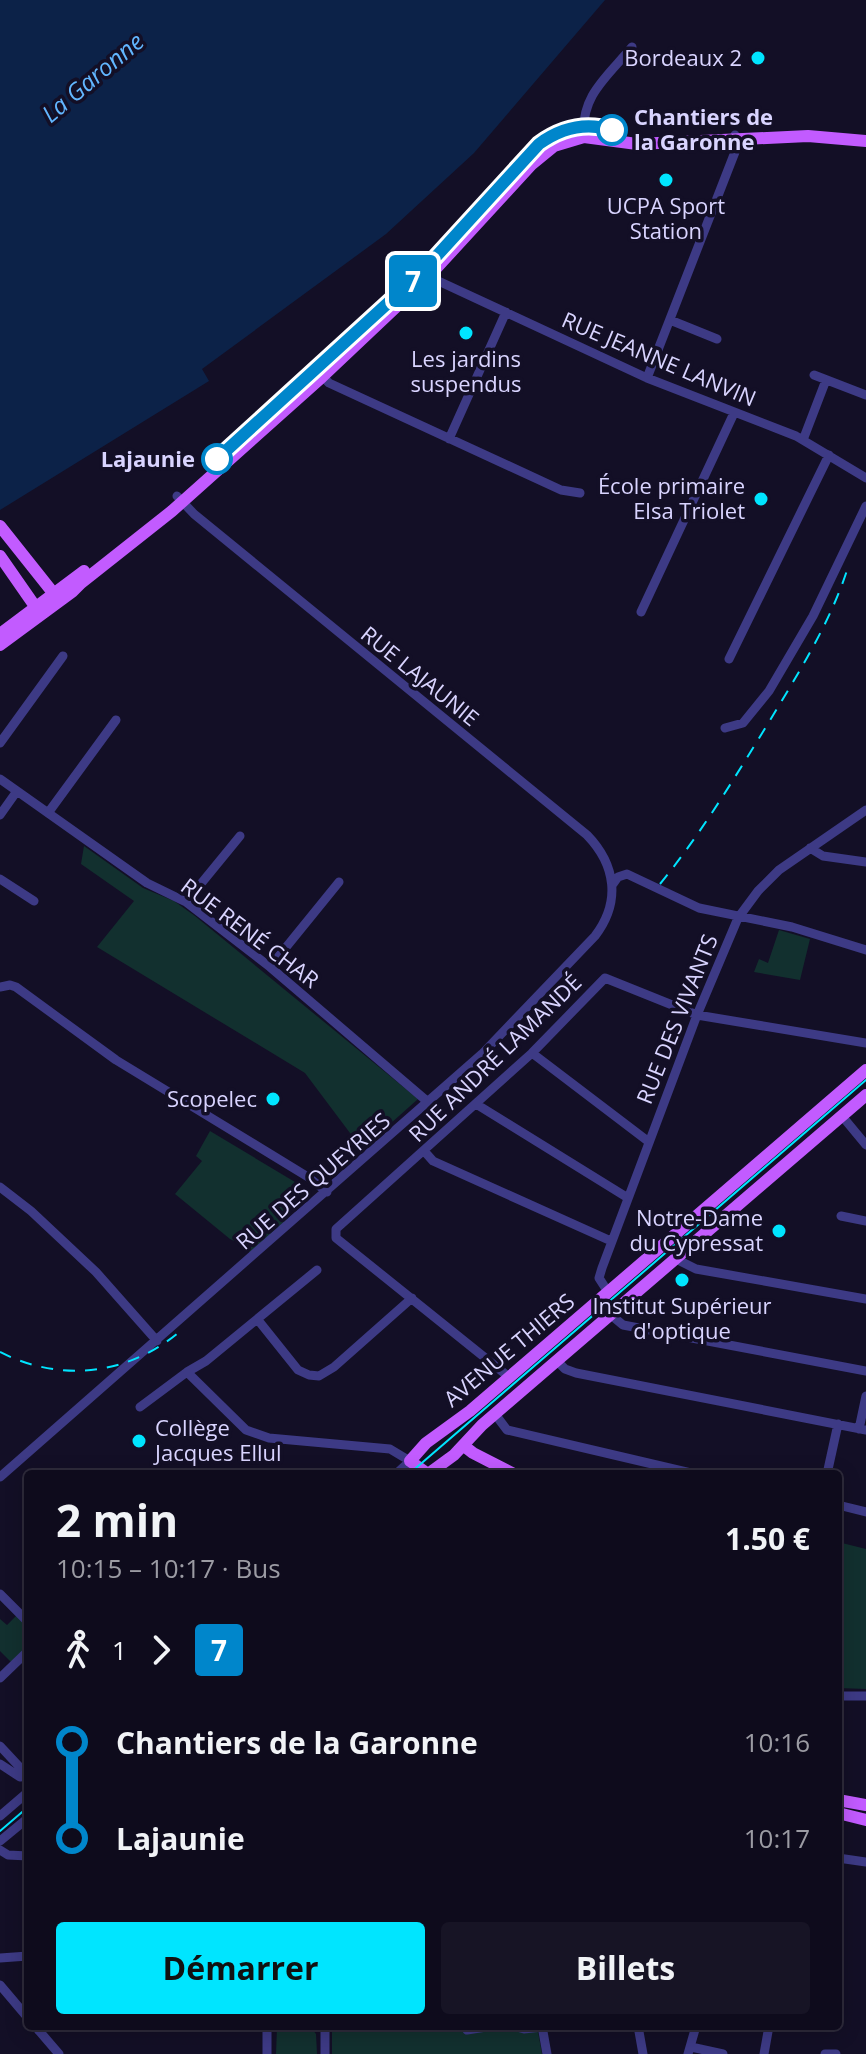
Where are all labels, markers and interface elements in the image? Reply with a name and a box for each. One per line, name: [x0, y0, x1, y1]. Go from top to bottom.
water label: La Garonne: [34, 24, 150, 129]
place label: Bordeaux 2: [624, 42, 742, 72]
marker: Bordeaux 2: [749, 49, 767, 67]
place label: Chantiers de la Garonne: [634, 101, 773, 156]
marker: Chantiers de la Garonne: [597, 115, 627, 145]
marker: UCPA Sport Station: [657, 171, 675, 189]
place label: UCPA Sport Station: [607, 190, 725, 245]
line badge: 7: [387, 255, 439, 307]
text: 7: [405, 262, 421, 300]
street label: RUE JEANNE LANVIN: [558, 304, 761, 413]
marker: Les jardins suspendus: [457, 324, 475, 342]
place label: Les jardins suspendus: [410, 343, 522, 398]
place label: Lajaunie: [101, 443, 195, 473]
marker: Lajaunie: [202, 444, 232, 474]
place label: École primaire Elsa Triolet: [598, 470, 745, 525]
marker: École primaire Elsa Triolet: [752, 490, 770, 508]
street label: RUE LAJAUNIE: [355, 618, 486, 732]
street label: RUE RENÉ CHAR: [176, 870, 326, 994]
street label: RUE DES VIVANTS: [628, 929, 724, 1108]
street label: RUE ANDRÉ LAMANDÉ: [401, 967, 587, 1148]
place label: Scopelec: [167, 1083, 257, 1113]
marker: Scopelec: [264, 1090, 282, 1108]
street label: RUE DES QUEYRIES: [229, 1105, 396, 1256]
place label: Notre-Dame du Cypressat: [630, 1202, 763, 1257]
marker: Notre-Dame du Cypressat: [770, 1222, 788, 1240]
marker: Institut Supérieur d'optique: [673, 1271, 691, 1289]
street label: AVENUE THIERS: [437, 1286, 580, 1413]
place label: Institut Supérieur d'optique: [592, 1290, 772, 1345]
place label: Collège Jacques Ellul: [153, 1412, 282, 1467]
marker: Collège Jacques Ellul: [130, 1432, 148, 1450]
text: 2 min: [56, 1490, 178, 1550]
text: 1.50 €: [725, 1518, 810, 1559]
text: 10:15 – 10:17 · Bus: [56, 1550, 281, 1586]
icon: walk: [56, 1628, 100, 1672]
icon: forward: [139, 1628, 183, 1672]
text: 7: [211, 1631, 227, 1669]
text: 1: [112, 1632, 127, 1668]
text: Chantiers de la Garonne: [116, 1722, 478, 1763]
text: 10:16: [744, 1724, 810, 1760]
text: Lajaunie: [116, 1818, 245, 1859]
text: 10:17: [744, 1820, 810, 1856]
button: Démarrer: [56, 1922, 425, 2014]
button: Billets: [441, 1922, 810, 2014]

